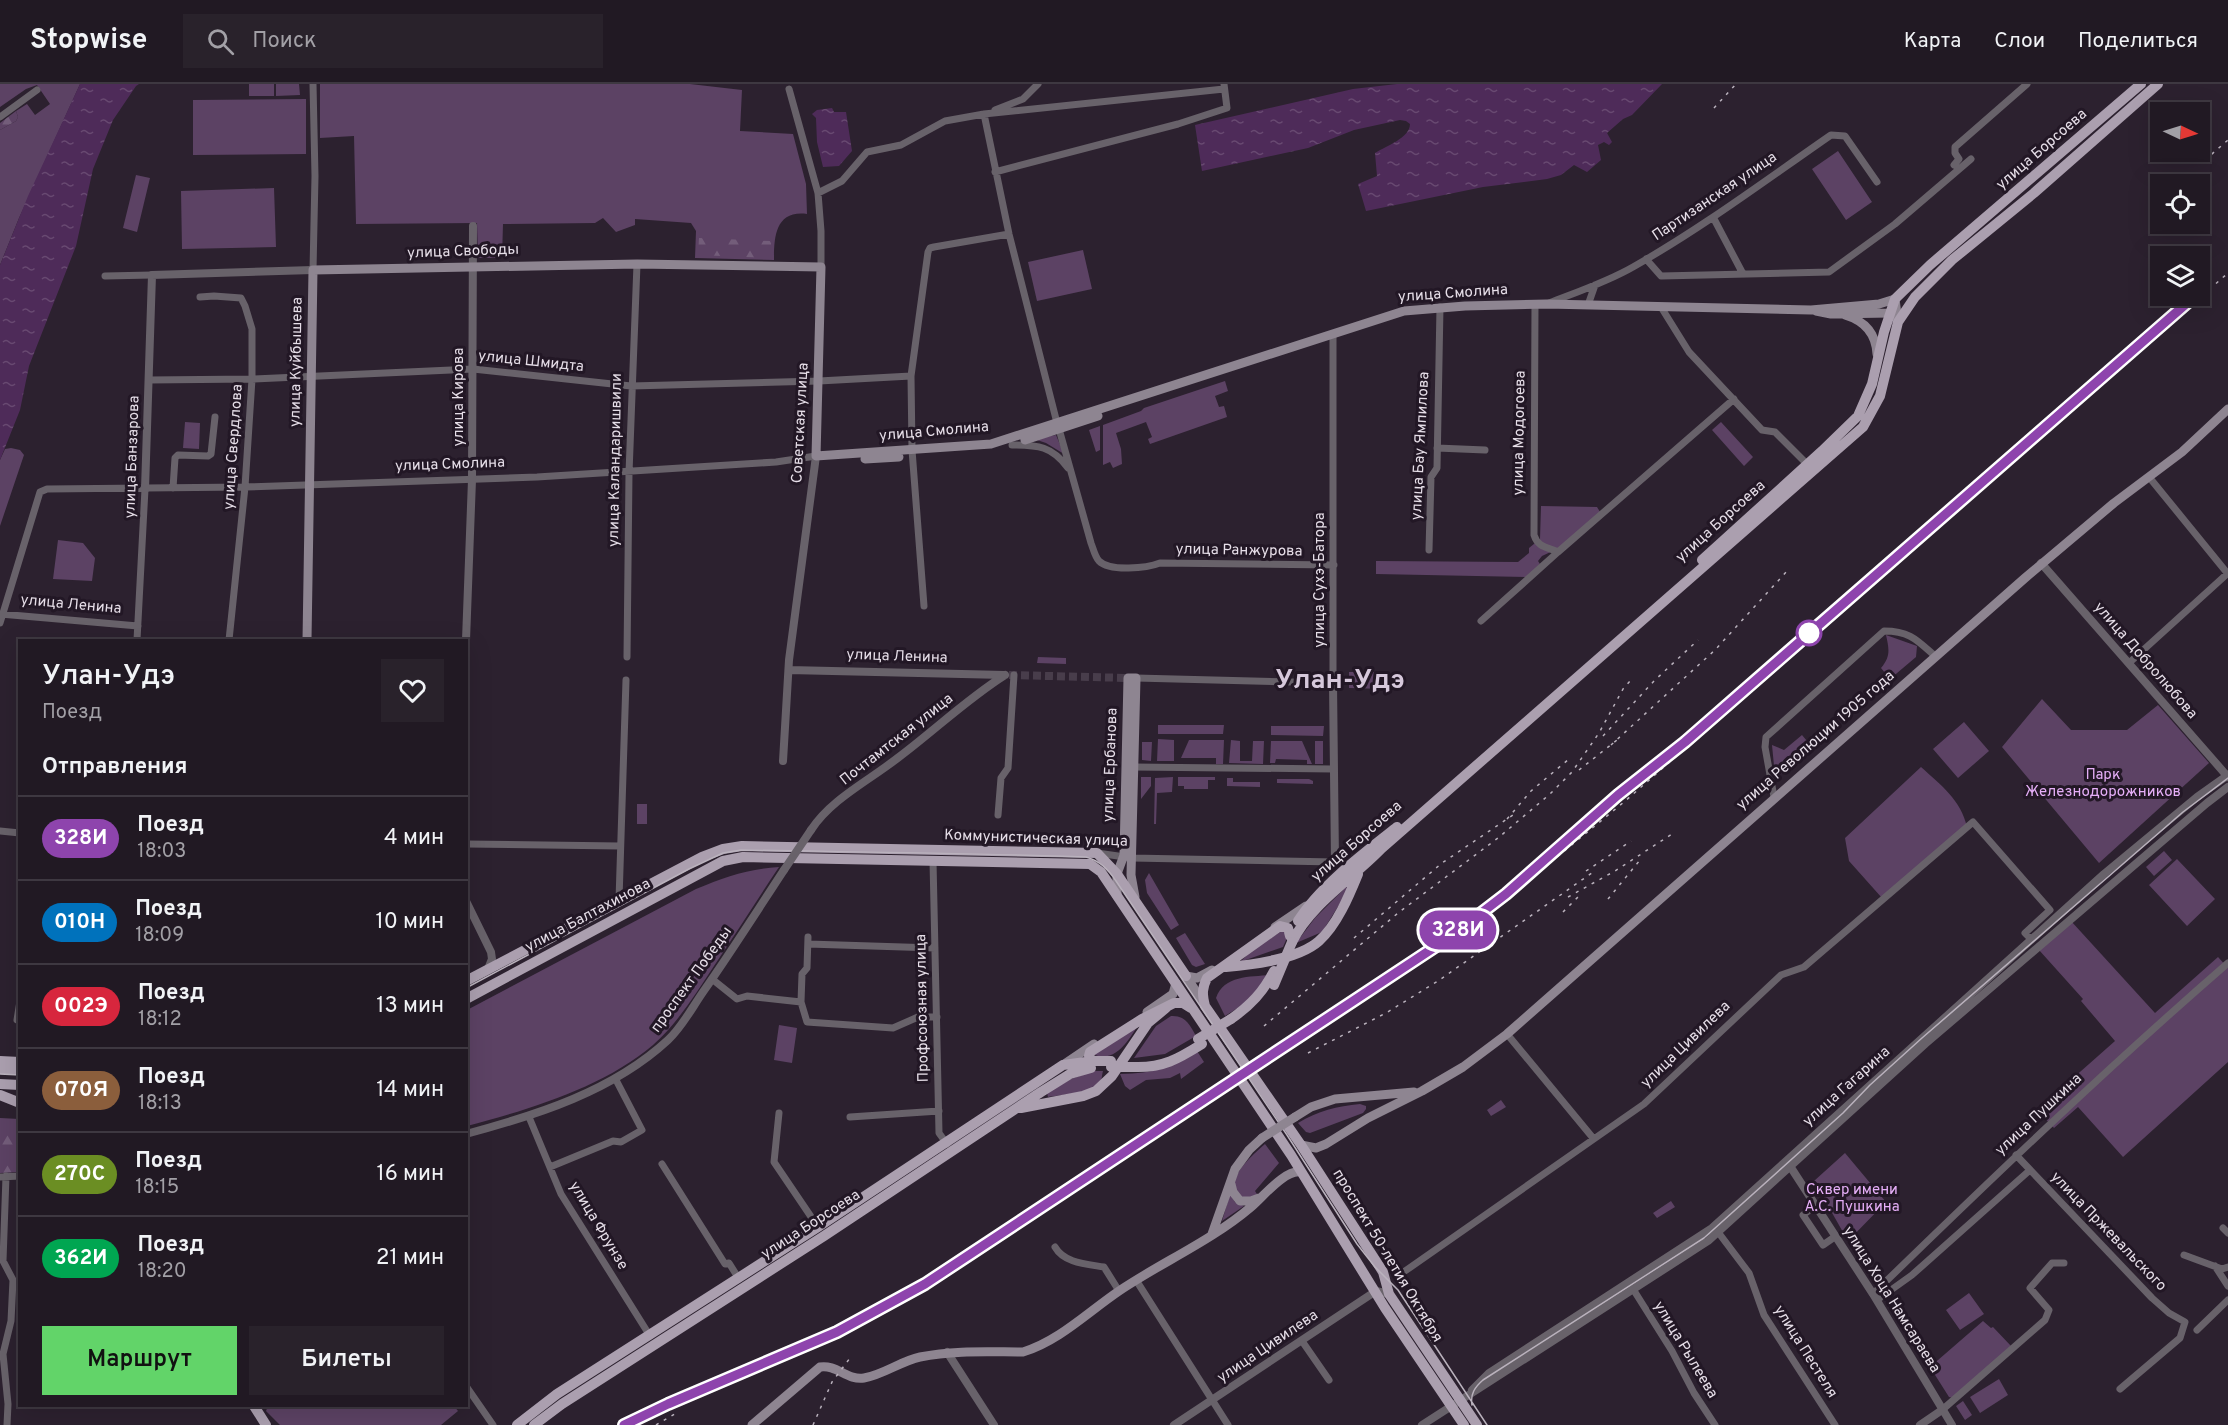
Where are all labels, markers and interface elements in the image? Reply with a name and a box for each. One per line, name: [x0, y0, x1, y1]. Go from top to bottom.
search box: [183, 14, 603, 68]
text: Stopwise: [30, 23, 147, 59]
icon: search: [204, 25, 237, 58]
text: Поиск: [252, 28, 317, 55]
text: Карта: [1904, 28, 1961, 55]
text: Слои: [1994, 28, 2045, 55]
text: Поделиться: [2078, 28, 2198, 55]
north arrow: [2150, 102, 2210, 162]
map controls: [2150, 102, 2210, 306]
street label: улица Борсоева: [1993, 105, 2091, 195]
street label: Партизанская улица: [1649, 148, 1781, 246]
button: locate: [2150, 174, 2210, 234]
street label: улица Свободы: [407, 241, 519, 263]
button: layers: [2150, 246, 2210, 306]
street label: улица Смолина: [1397, 281, 1509, 307]
street label: улица Куйбышева: [286, 297, 308, 427]
street label: улица Шмидта: [477, 347, 585, 377]
street label: улица Кирова: [450, 348, 469, 446]
street label: Советская улица: [788, 362, 814, 484]
street label: улица Модогоева: [1509, 370, 1531, 496]
street label: улица Бау Ямпилова: [1408, 371, 1434, 521]
street label: улица Каландаришвили: [605, 373, 627, 547]
street label: улица Свердлова: [220, 384, 248, 510]
street label: улица Банзарова: [121, 395, 145, 519]
street label: улица Смолина: [878, 418, 990, 446]
street label: улица Смолина: [395, 454, 505, 476]
street label: улица Борсоева: [1672, 477, 1770, 567]
street label: улица Сухэ-Батора: [1311, 512, 1330, 648]
street label: улица Ранжурова: [1175, 540, 1303, 562]
street label: улица Ленина: [20, 591, 122, 619]
street label: улица Добролюбова: [2089, 599, 2201, 723]
unlabelled marker: [1796, 620, 1822, 646]
street label: улица Ленина: [846, 646, 948, 668]
text: Улан-Удэ: [42, 659, 175, 695]
button: heart: [381, 659, 444, 722]
district label: Улан-Удэ: [1275, 664, 1405, 698]
street label: улица Революции 1905 года: [1733, 667, 1899, 815]
street label: Почтамтская улица: [837, 690, 957, 790]
text: Поезд: [42, 700, 102, 726]
street label: улица Ербанова: [1100, 707, 1122, 823]
text: Отправления: [42, 754, 187, 781]
park label: Парк Железнодорожников: [2025, 766, 2181, 802]
street label: улица Борсоева: [1308, 797, 1406, 887]
text: Поезд: [137, 812, 204, 839]
text: 328И: [54, 825, 107, 852]
text: 4 мин: [384, 825, 444, 852]
street label: Коммунистическая улица: [944, 826, 1128, 852]
text: 18:03: [137, 839, 186, 865]
street label: улица Балтахинова: [522, 875, 654, 957]
text: Поезд: [135, 896, 202, 923]
text: 010Н: [54, 909, 105, 936]
text: 10 мин: [375, 909, 444, 936]
line badge: 328И: [1416, 910, 1500, 950]
text: 328И: [1431, 917, 1485, 944]
text: 18:09: [135, 923, 184, 949]
street label: проспект Победы: [647, 923, 737, 1037]
street label: Профсоюзная улица: [912, 934, 934, 1082]
text: Поезд: [138, 980, 205, 1007]
text: 002Э: [54, 993, 108, 1020]
text: 13 мин: [376, 993, 444, 1020]
street label: улица Цивилева: [1637, 997, 1735, 1093]
text: 18:12: [138, 1007, 182, 1033]
street label: улица Гагарина: [1799, 1043, 1895, 1131]
text: Поезд: [138, 1064, 205, 1091]
street label: улица Пушкина: [1992, 1070, 2086, 1160]
text: 070Я: [54, 1077, 108, 1104]
text: 14 мин: [376, 1077, 444, 1104]
text: 18:13: [138, 1091, 182, 1117]
text: Поезд: [135, 1148, 202, 1175]
text: 270С: [54, 1161, 105, 1188]
text: 16 мин: [376, 1161, 444, 1188]
street label: проспект 50-летия Октября: [1328, 1166, 1446, 1346]
street label: улица Пржевальского: [2046, 1168, 2170, 1296]
text: 18:15: [135, 1175, 179, 1201]
street label: улица Фрунзе: [564, 1178, 632, 1274]
park label: Сквер имени А.С. Пушкина: [1804, 1181, 1900, 1217]
street label: улица Борсоева: [758, 1186, 864, 1264]
street label: улица Хоца Намсараева: [1838, 1223, 1944, 1377]
text: Поезд: [137, 1232, 204, 1259]
text: 362И: [54, 1245, 107, 1272]
text: 21 мин: [376, 1245, 444, 1272]
text: 18:20: [137, 1259, 187, 1285]
street label: улица Рылеева: [1649, 1298, 1721, 1402]
street label: улица Пестеля: [1769, 1302, 1841, 1402]
street label: улица Цивилева: [1214, 1306, 1322, 1388]
button: Маршрут: [42, 1326, 237, 1395]
button: Билеты: [249, 1326, 444, 1395]

